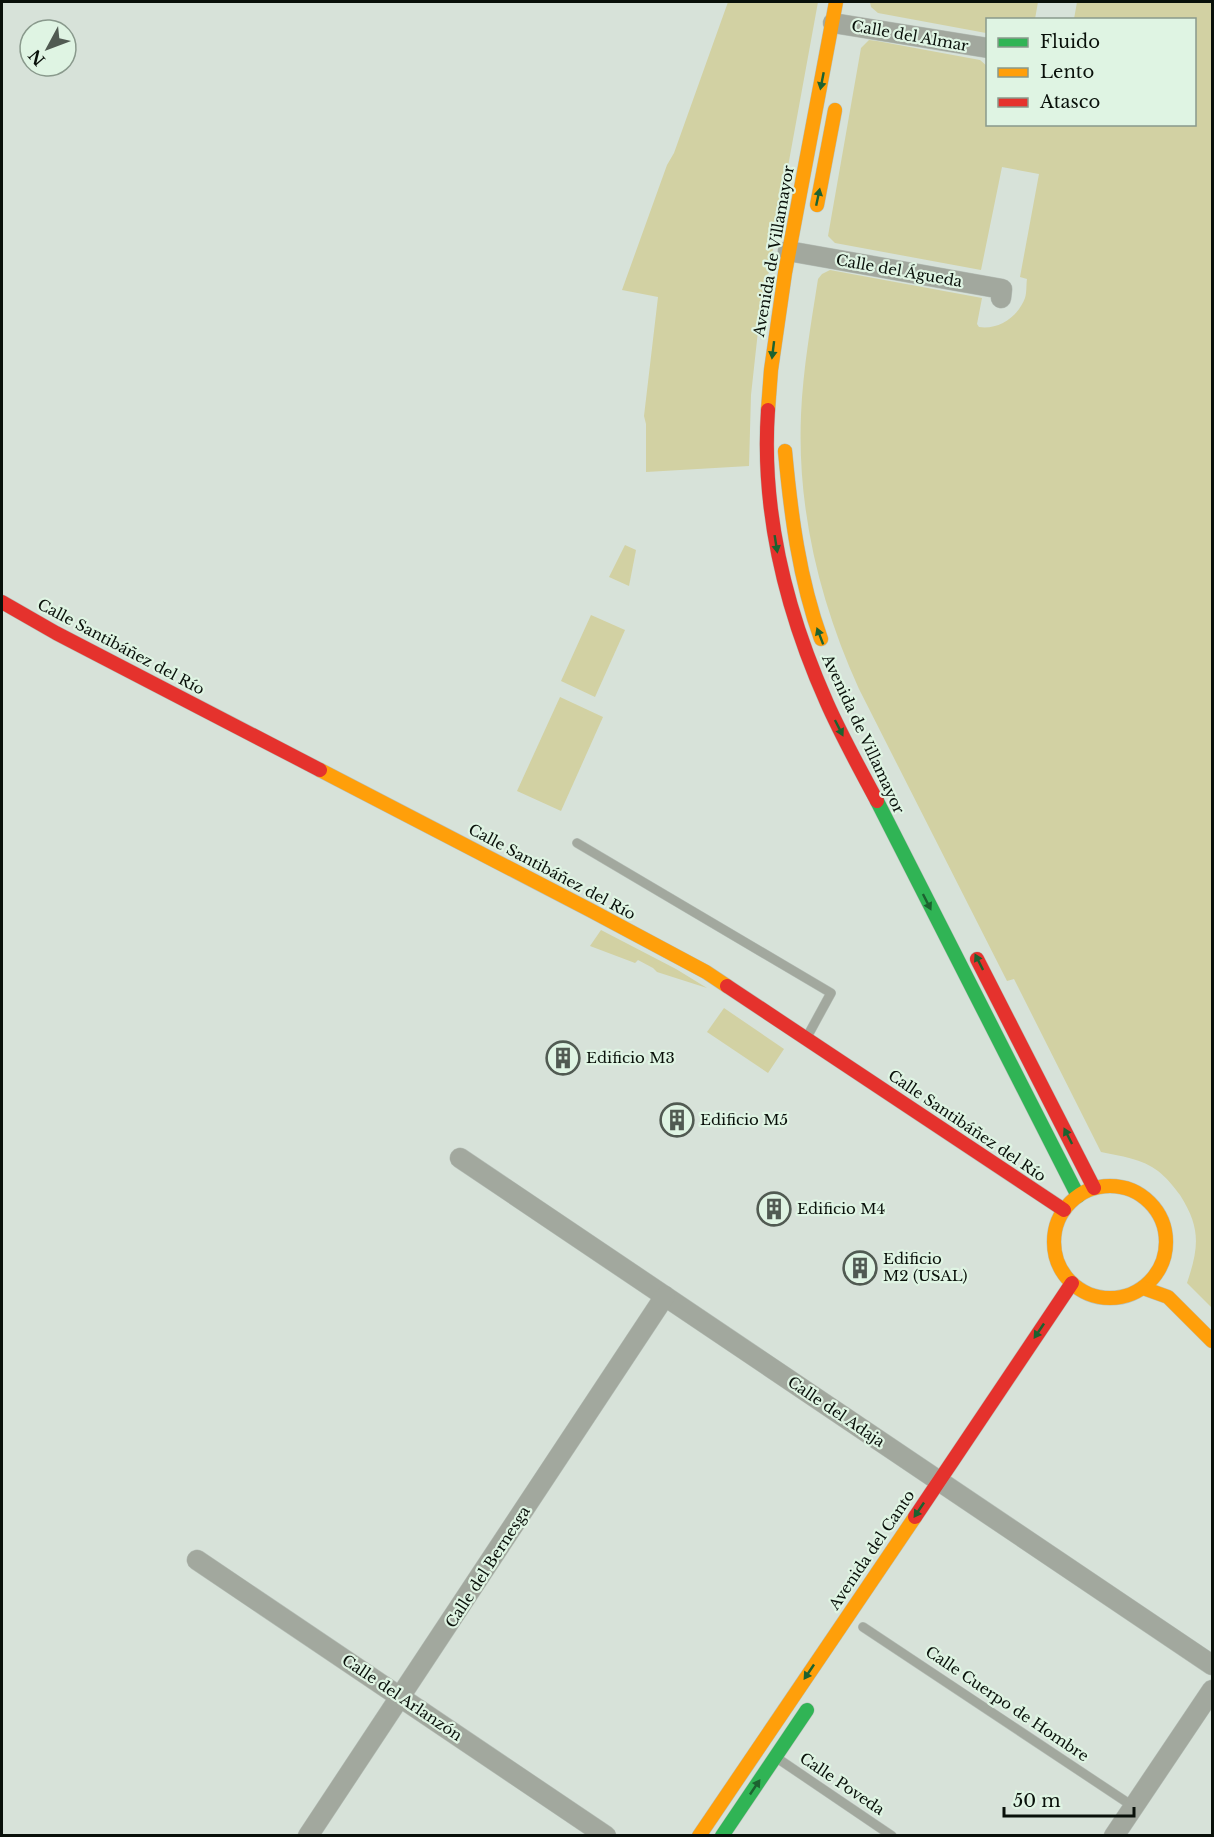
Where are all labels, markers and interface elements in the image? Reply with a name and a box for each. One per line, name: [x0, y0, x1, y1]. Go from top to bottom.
street label: Calle del Almar: [850, 16, 971, 55]
north arrow: [18, 18, 78, 78]
legend: [986, 18, 1196, 126]
text: Fluido: [1040, 31, 1100, 53]
text: N: [24, 46, 49, 70]
text: Lento: [1040, 61, 1094, 83]
one-way arrow: [817, 71, 826, 90]
text: Atasco: [1039, 91, 1100, 113]
street label: Avenida de Villamayor: [749, 163, 798, 339]
one-way arrow: [814, 187, 823, 206]
street label: Calle del Águeda: [834, 250, 964, 291]
one-way arrow: [768, 341, 777, 360]
one-way arrow: [772, 535, 781, 554]
street label: Calle Santibáñez del Río: [34, 594, 208, 699]
one-way arrow: [815, 627, 824, 645]
street label: Avenida de Villamayor: [818, 650, 909, 817]
one-way arrow: [834, 719, 844, 736]
street label: Calle Santibáñez del Río: [465, 819, 639, 924]
one-way arrow: [922, 893, 932, 910]
one-way arrow: [974, 954, 984, 971]
building icon: Edificio M3: [545, 1040, 581, 1076]
place label: Edificio M3: [586, 1048, 675, 1067]
street label: Calle Santibáñez del Río: [885, 1066, 1050, 1186]
building icon: Edificio M5: [659, 1102, 695, 1138]
place label: Edificio M5: [700, 1110, 788, 1129]
one-way arrow: [1063, 1127, 1073, 1144]
building icon: Edificio M4: [756, 1191, 792, 1227]
place label: Edificio M4: [797, 1199, 885, 1218]
place label: Edificio M2 (USAL): [883, 1249, 967, 1285]
building icon: Edificio M2 (USAL): [842, 1250, 878, 1286]
one-way arrow: [1034, 1323, 1045, 1339]
street label: Calle del Adaja: [784, 1372, 889, 1451]
street label: Avenida del Canto: [824, 1486, 919, 1614]
street label: Calle del Bernesga: [441, 1502, 534, 1631]
one-way arrow: [913, 1502, 925, 1518]
street label: Calle Cuerpo de Hombre: [922, 1642, 1093, 1765]
street label: Calle del Arlanzón: [339, 1650, 466, 1745]
one-way arrow: [804, 1664, 815, 1680]
street label: Calle Poveda: [796, 1748, 889, 1819]
one-way arrow: [749, 1779, 760, 1795]
scale bar: [1004, 1780, 1134, 1818]
text: 50 m: [1013, 1790, 1061, 1812]

